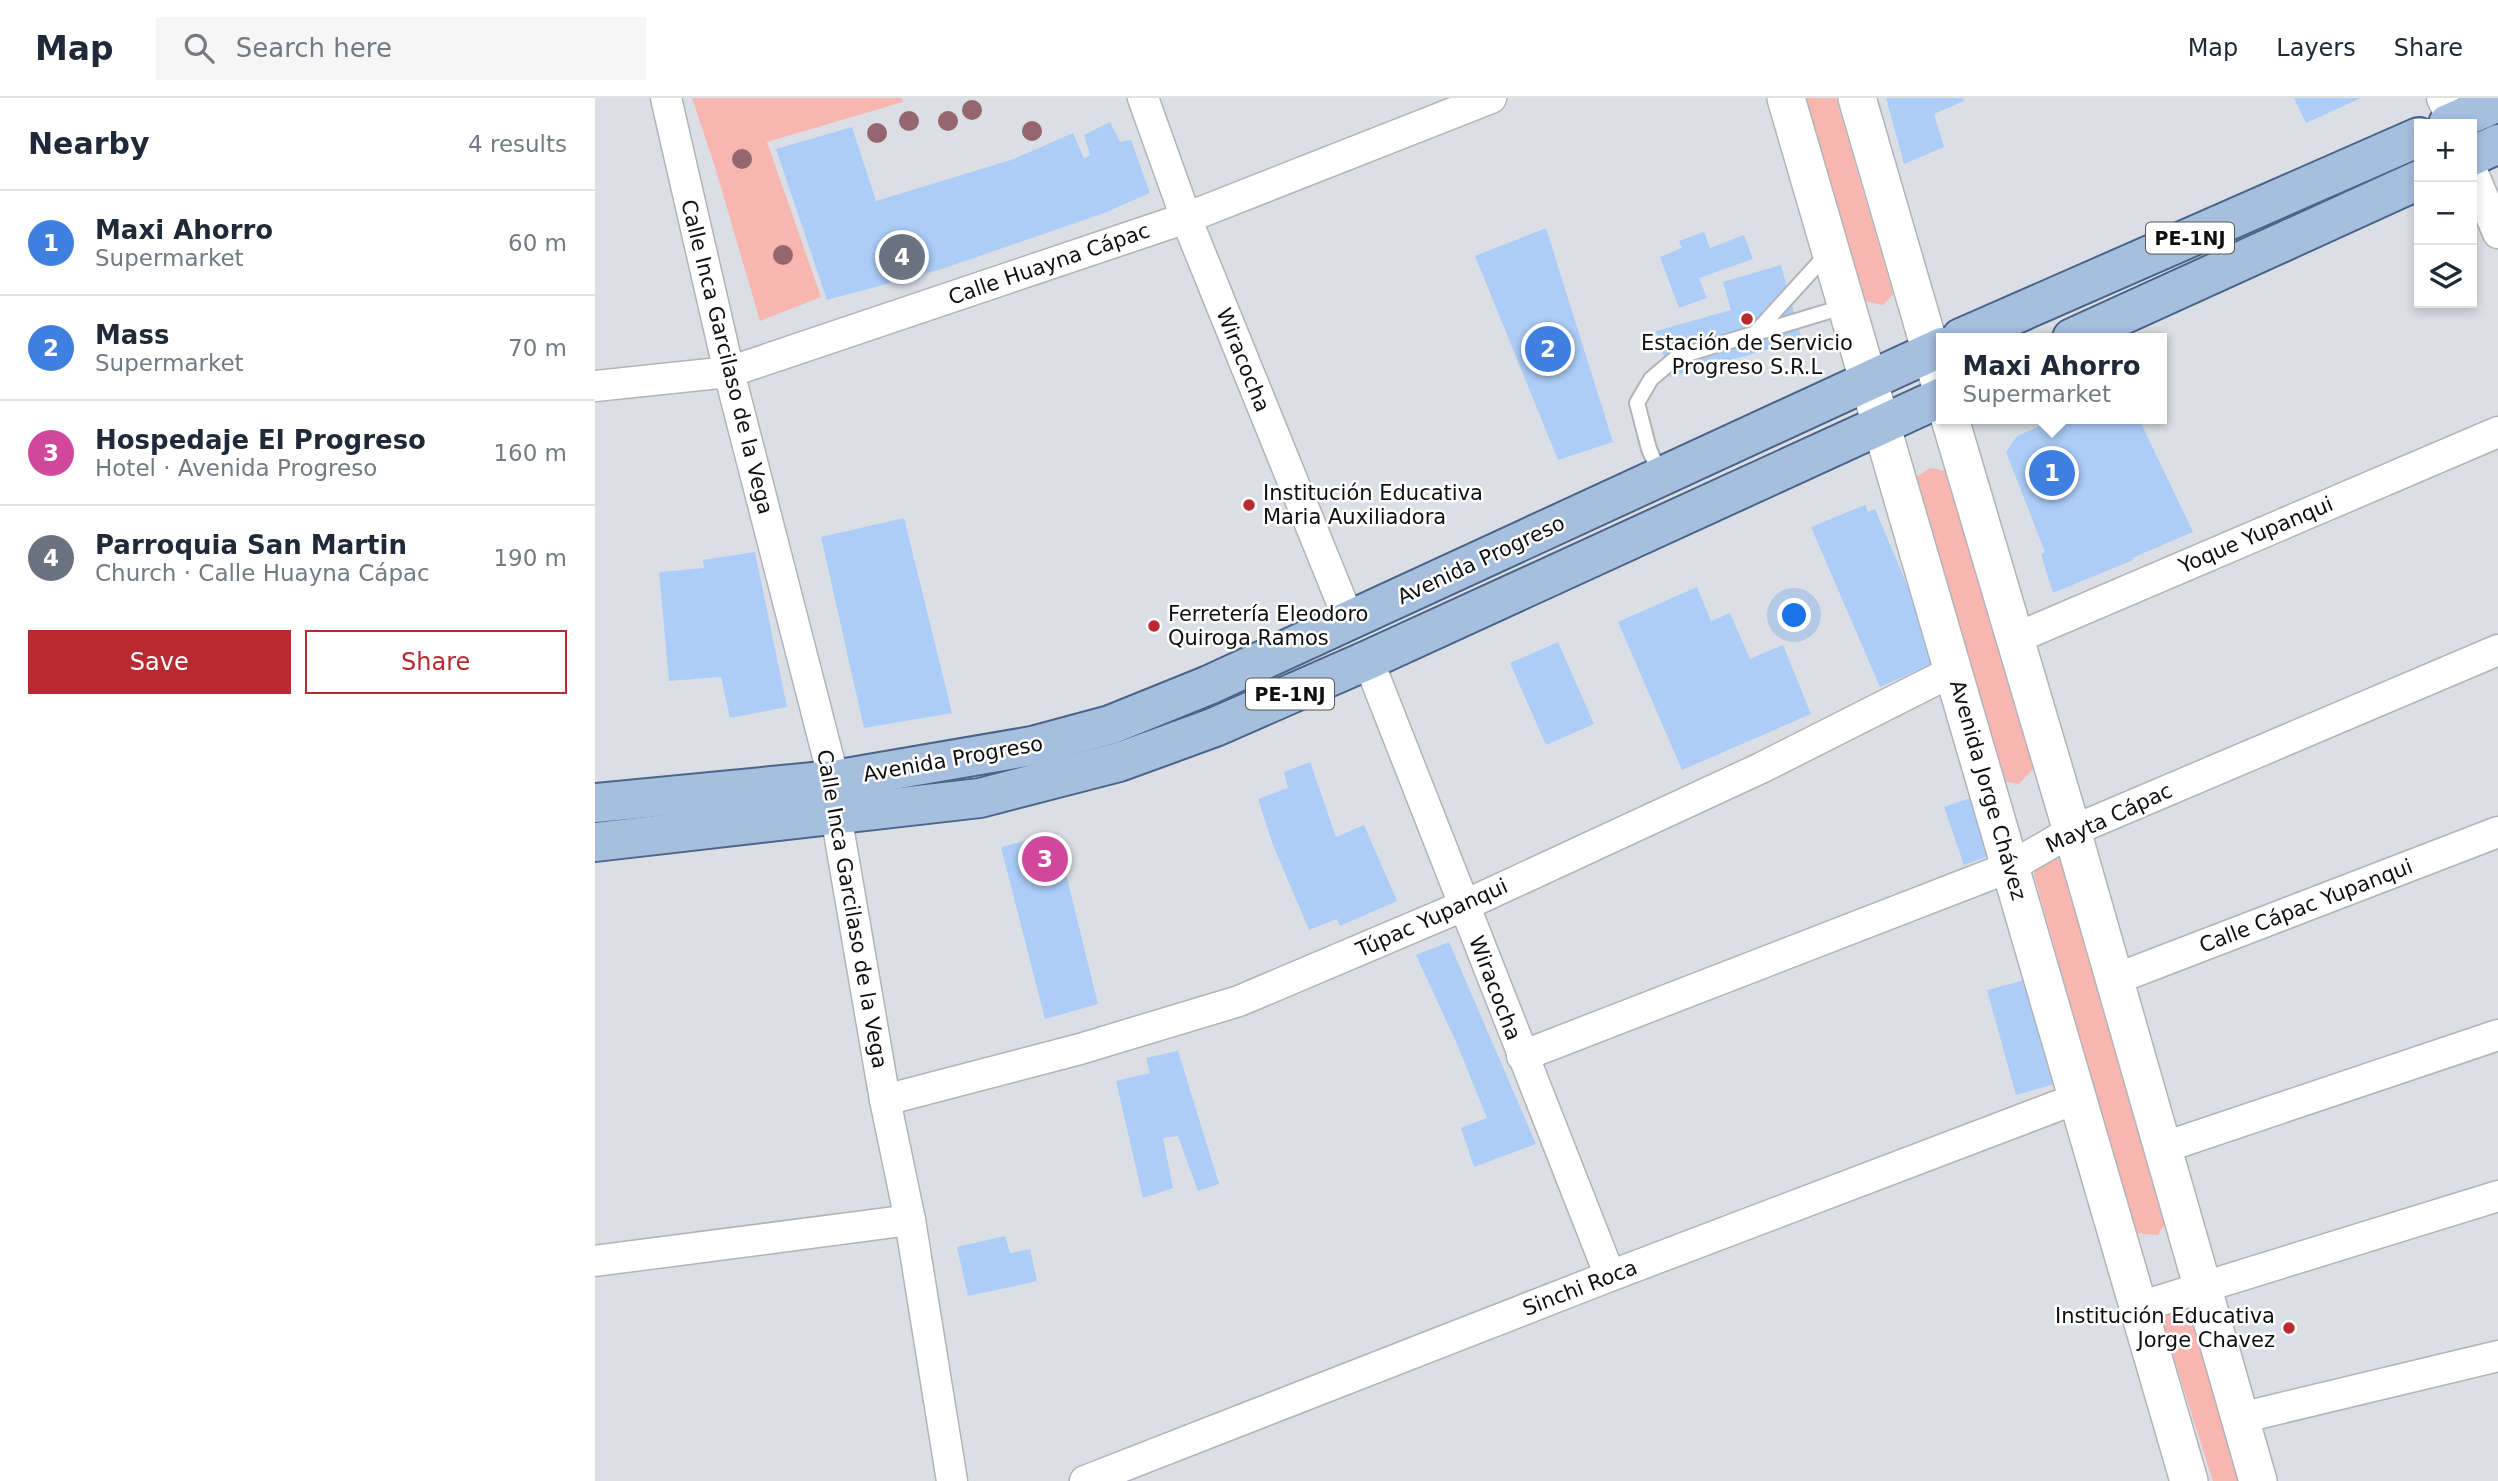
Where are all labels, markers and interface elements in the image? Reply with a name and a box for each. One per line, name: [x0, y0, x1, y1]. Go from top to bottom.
search box: [156, 17, 646, 80]
text: Map: [35, 29, 114, 68]
icon: search: [180, 29, 218, 67]
text: Search here: [236, 33, 392, 63]
text: Map: [2188, 34, 2238, 62]
text: Layers: [2276, 34, 2356, 62]
text: Share: [2394, 34, 2463, 62]
map controls: [2414, 119, 2477, 308]
button: +: [2414, 119, 2477, 182]
text: Nearby: [28, 126, 150, 161]
text: 4 results: [468, 131, 567, 157]
button: −: [2414, 182, 2477, 245]
street label: Calle Inca Garcilaso de la Vega: [676, 197, 778, 517]
text: Maxi Ahorro: [95, 215, 273, 245]
street label: Calle Huayna Cápac: [945, 218, 1153, 310]
road number: PE-1NJ: [2146, 222, 2234, 254]
text: 1: [43, 230, 59, 256]
text: 60 m: [508, 230, 567, 256]
pin: 4: [879, 231, 925, 283]
text: Supermarket: [95, 245, 244, 271]
button: layers: [2414, 245, 2477, 308]
street label: Wiracocha: [1211, 305, 1275, 415]
marker: Estación de Servicio Progreso S.R.L: [1739, 311, 1755, 327]
text: Mass: [95, 320, 169, 350]
pin: 2: [1525, 323, 1571, 375]
place label: Estación de Servicio Progreso S.R.L: [1641, 331, 1853, 379]
popup: [1936, 333, 2167, 424]
text: 2: [43, 335, 59, 361]
text: 70 m: [508, 335, 567, 361]
text: Supermarket: [95, 350, 244, 376]
text: Maxi Ahorro: [1962, 351, 2141, 381]
text: Supermarket: [1962, 381, 2111, 407]
text: Hospedaje El Progreso: [95, 425, 426, 455]
text: 3: [43, 440, 59, 466]
text: 160 m: [493, 440, 567, 466]
pin: 1: [2029, 447, 2075, 499]
text: Hotel · Avenida Progreso: [95, 455, 377, 481]
place label: Institución Educativa Maria Auxiliadora: [1263, 481, 1483, 529]
street label: Yoque Yupanqui: [2175, 492, 2337, 579]
marker: Institución Educativa Maria Auxiliadora: [1241, 497, 1257, 513]
street label: Avenida Progreso: [1393, 511, 1569, 609]
text: Parroquia San Martin: [95, 530, 407, 560]
text: 4: [43, 545, 59, 571]
text: 190 m: [493, 545, 567, 571]
text: Church · Calle Huayna Cápac: [95, 560, 430, 586]
your location: [1777, 598, 1811, 632]
place label: Ferretería Eleodoro Quiroga Ramos: [1168, 602, 1368, 650]
marker: Ferretería Eleodoro Quiroga Ramos: [1146, 618, 1162, 634]
button: Save: [28, 630, 291, 694]
button: Share: [305, 630, 567, 694]
street label: Avenida Jorge Chávez: [1945, 677, 2031, 903]
road number: PE-1NJ: [1246, 678, 1334, 709]
street label: Avenida Progreso: [861, 731, 1045, 787]
street label: Calle Inca Garcilaso de la Vega: [812, 748, 892, 1070]
street label: Mayta Cápac: [2042, 778, 2176, 858]
pin: 3: [1022, 833, 1068, 885]
street label: Calle Cápac Yupanqui: [2196, 854, 2416, 958]
street label: Túpac Yupanqui: [1352, 874, 1511, 963]
street label: Wiracocha: [1464, 932, 1526, 1044]
street label: Sinchi Roca: [1519, 1255, 1641, 1321]
place label: Institución Educativa Jorge Chavez: [2055, 1304, 2275, 1352]
marker: Institución Educativa Jorge Chavez: [2281, 1320, 2297, 1336]

